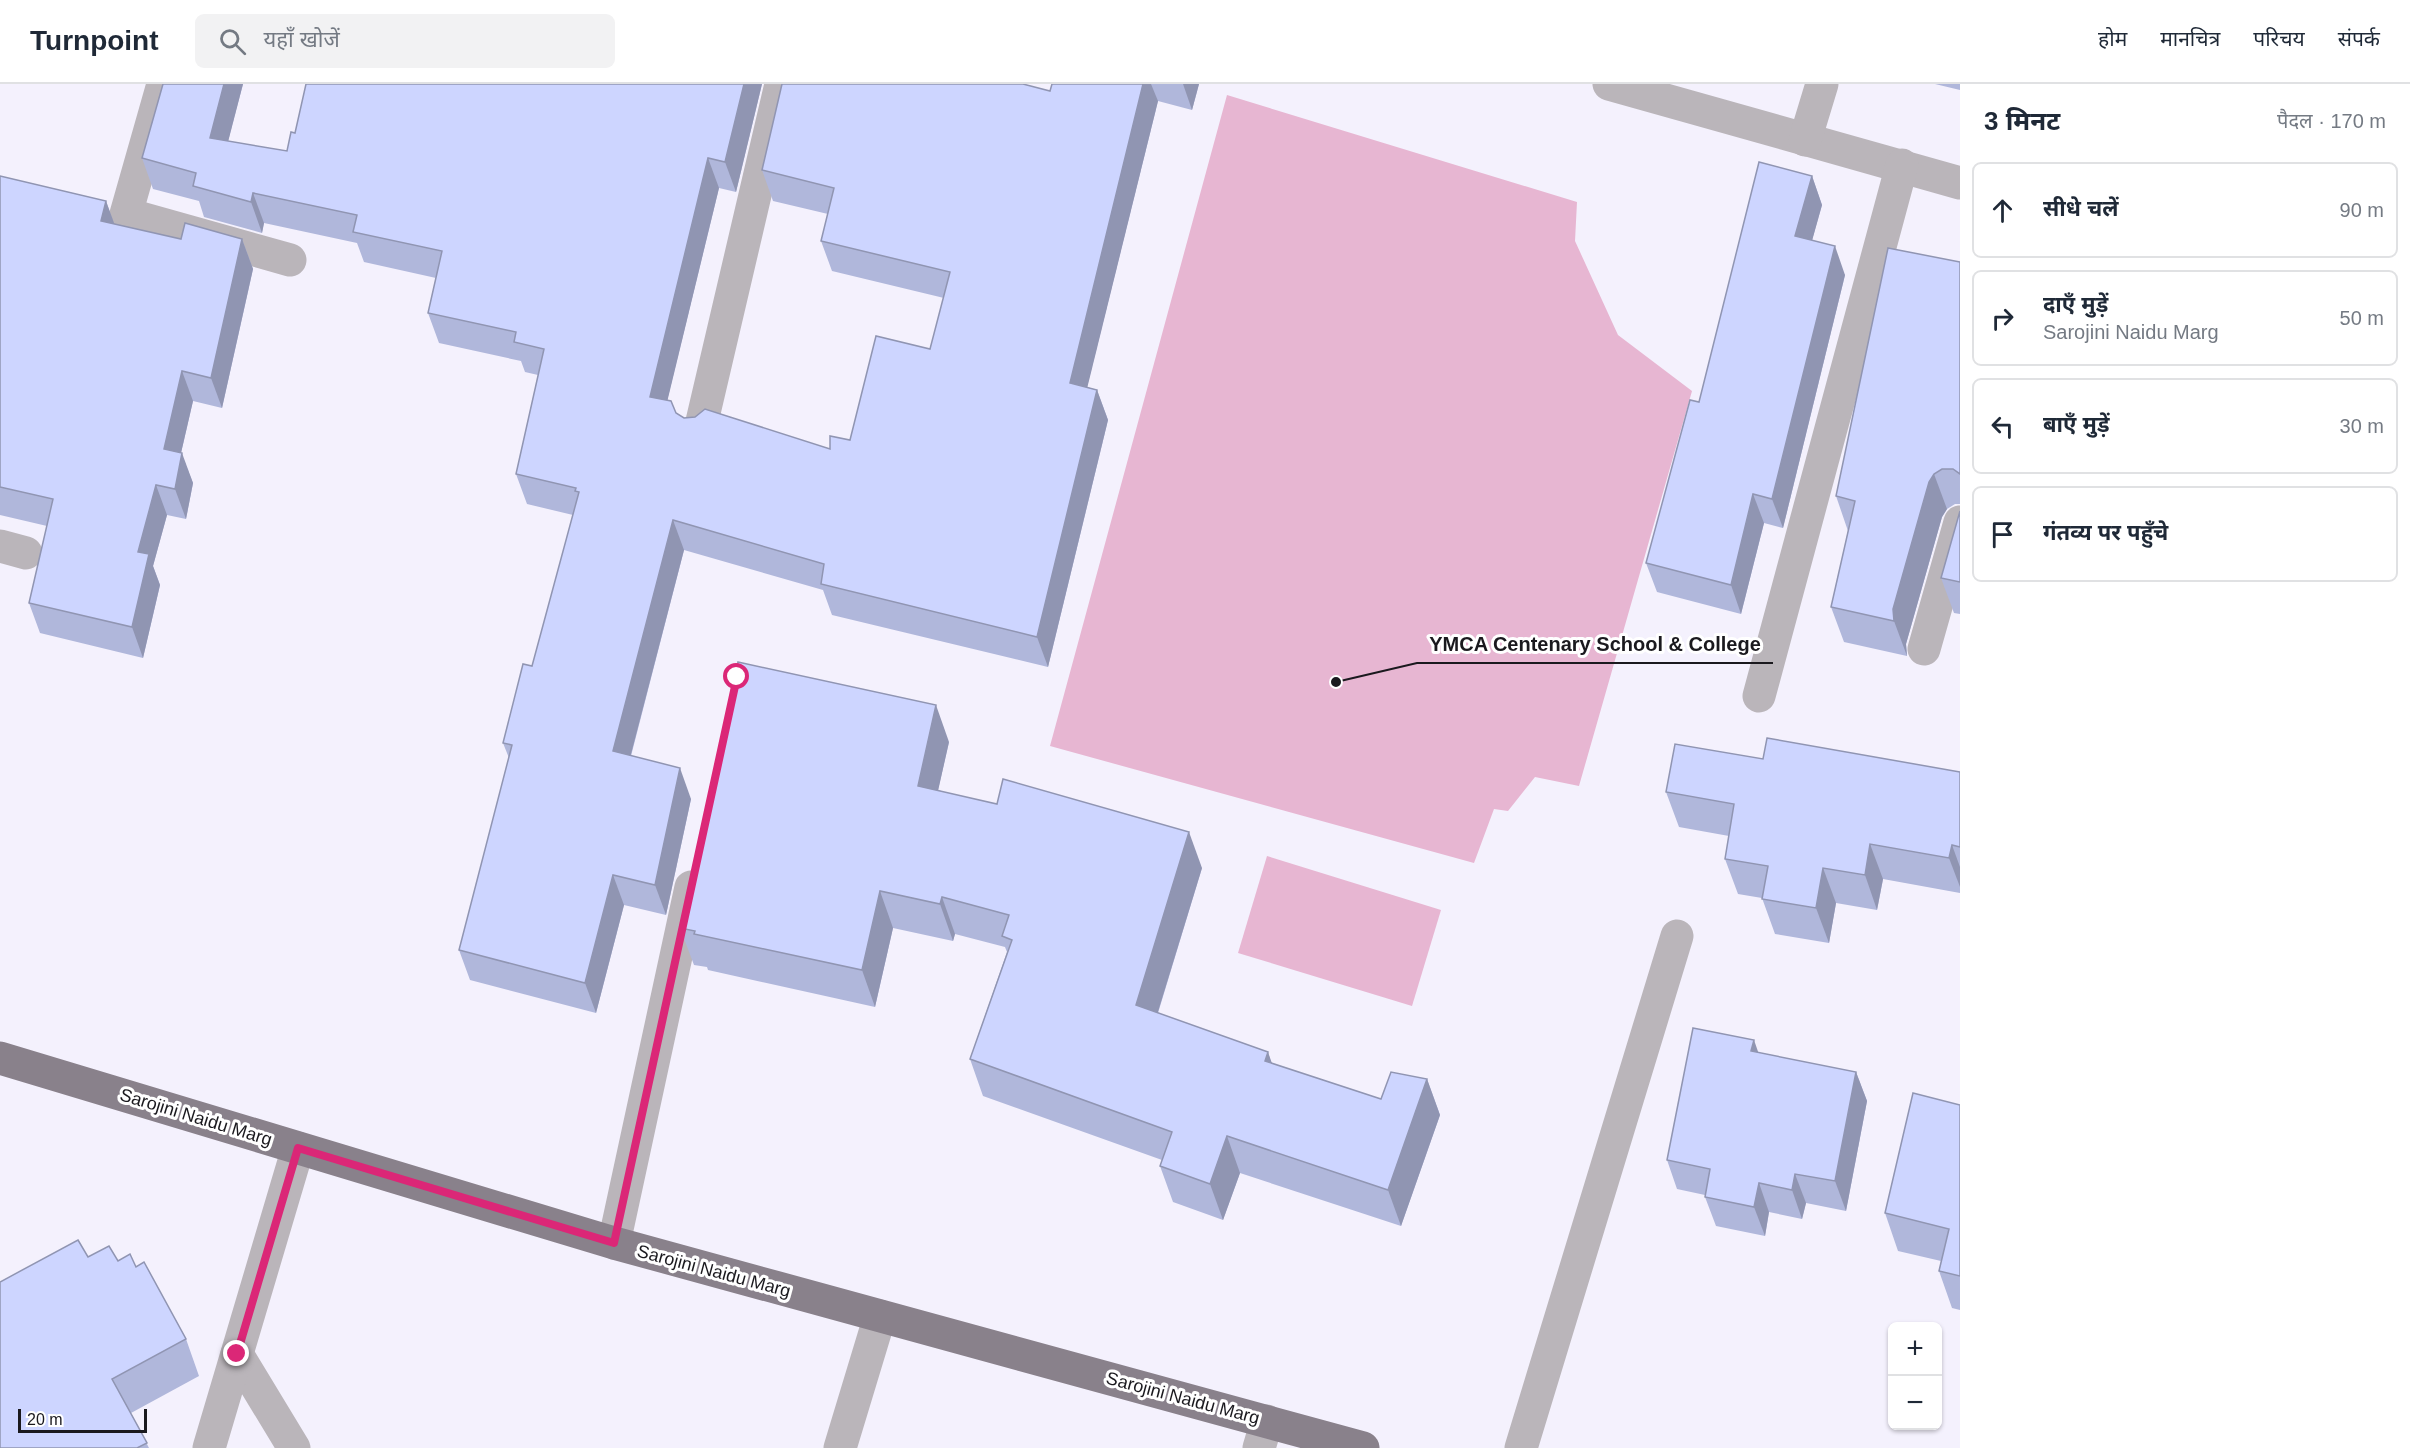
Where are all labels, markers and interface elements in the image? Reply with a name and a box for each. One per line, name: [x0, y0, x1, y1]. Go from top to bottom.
search box: [195, 14, 615, 68]
text: Turnpoint: [30, 25, 159, 56]
icon: search: [216, 25, 249, 58]
text: यहाँ खोजें: [264, 27, 340, 52]
text: होम: [2098, 27, 2127, 50]
text: मानचित्र: [2160, 27, 2220, 50]
text: परिचय: [2253, 27, 2305, 50]
text: संपर्क: [2338, 27, 2380, 50]
text: 3 मिनट: [1984, 106, 2060, 136]
text: पैदल · 170 m: [2277, 110, 2386, 132]
icon: ahead: [1986, 194, 2019, 227]
text: सीधे चलें: [2043, 196, 2118, 221]
text: 90 m: [2340, 199, 2384, 221]
text: दाएँ मुड़ें: [2043, 292, 2108, 317]
icon: right: [1986, 302, 2019, 335]
text: 50 m: [2340, 307, 2384, 329]
text: Sarojini Naidu Marg: [2043, 321, 2219, 343]
icon: left: [1986, 410, 2019, 443]
text: बाएँ मुड़ें: [2043, 412, 2109, 437]
text: 30 m: [2340, 415, 2384, 437]
icon: arrive: [1986, 518, 2019, 551]
text: गंतव्य पर पहुँचे: [2043, 520, 2168, 545]
callout: YMCA Centenary School & College: [1417, 625, 1773, 663]
text: YMCA Centenary School & College: [1429, 633, 1761, 655]
route start: [723, 663, 749, 689]
street label: Sarojini Naidu Marg: [117, 1084, 275, 1150]
street label: Sarojini Naidu Marg: [635, 1241, 793, 1301]
map controls: [1888, 1322, 1942, 1430]
button: +: [1888, 1322, 1942, 1376]
route end: [223, 1340, 249, 1366]
street label: Sarojini Naidu Marg: [1104, 1368, 1262, 1428]
button: −: [1888, 1376, 1942, 1430]
scale bar: [18, 1406, 147, 1434]
text: 20 m: [27, 1411, 63, 1428]

